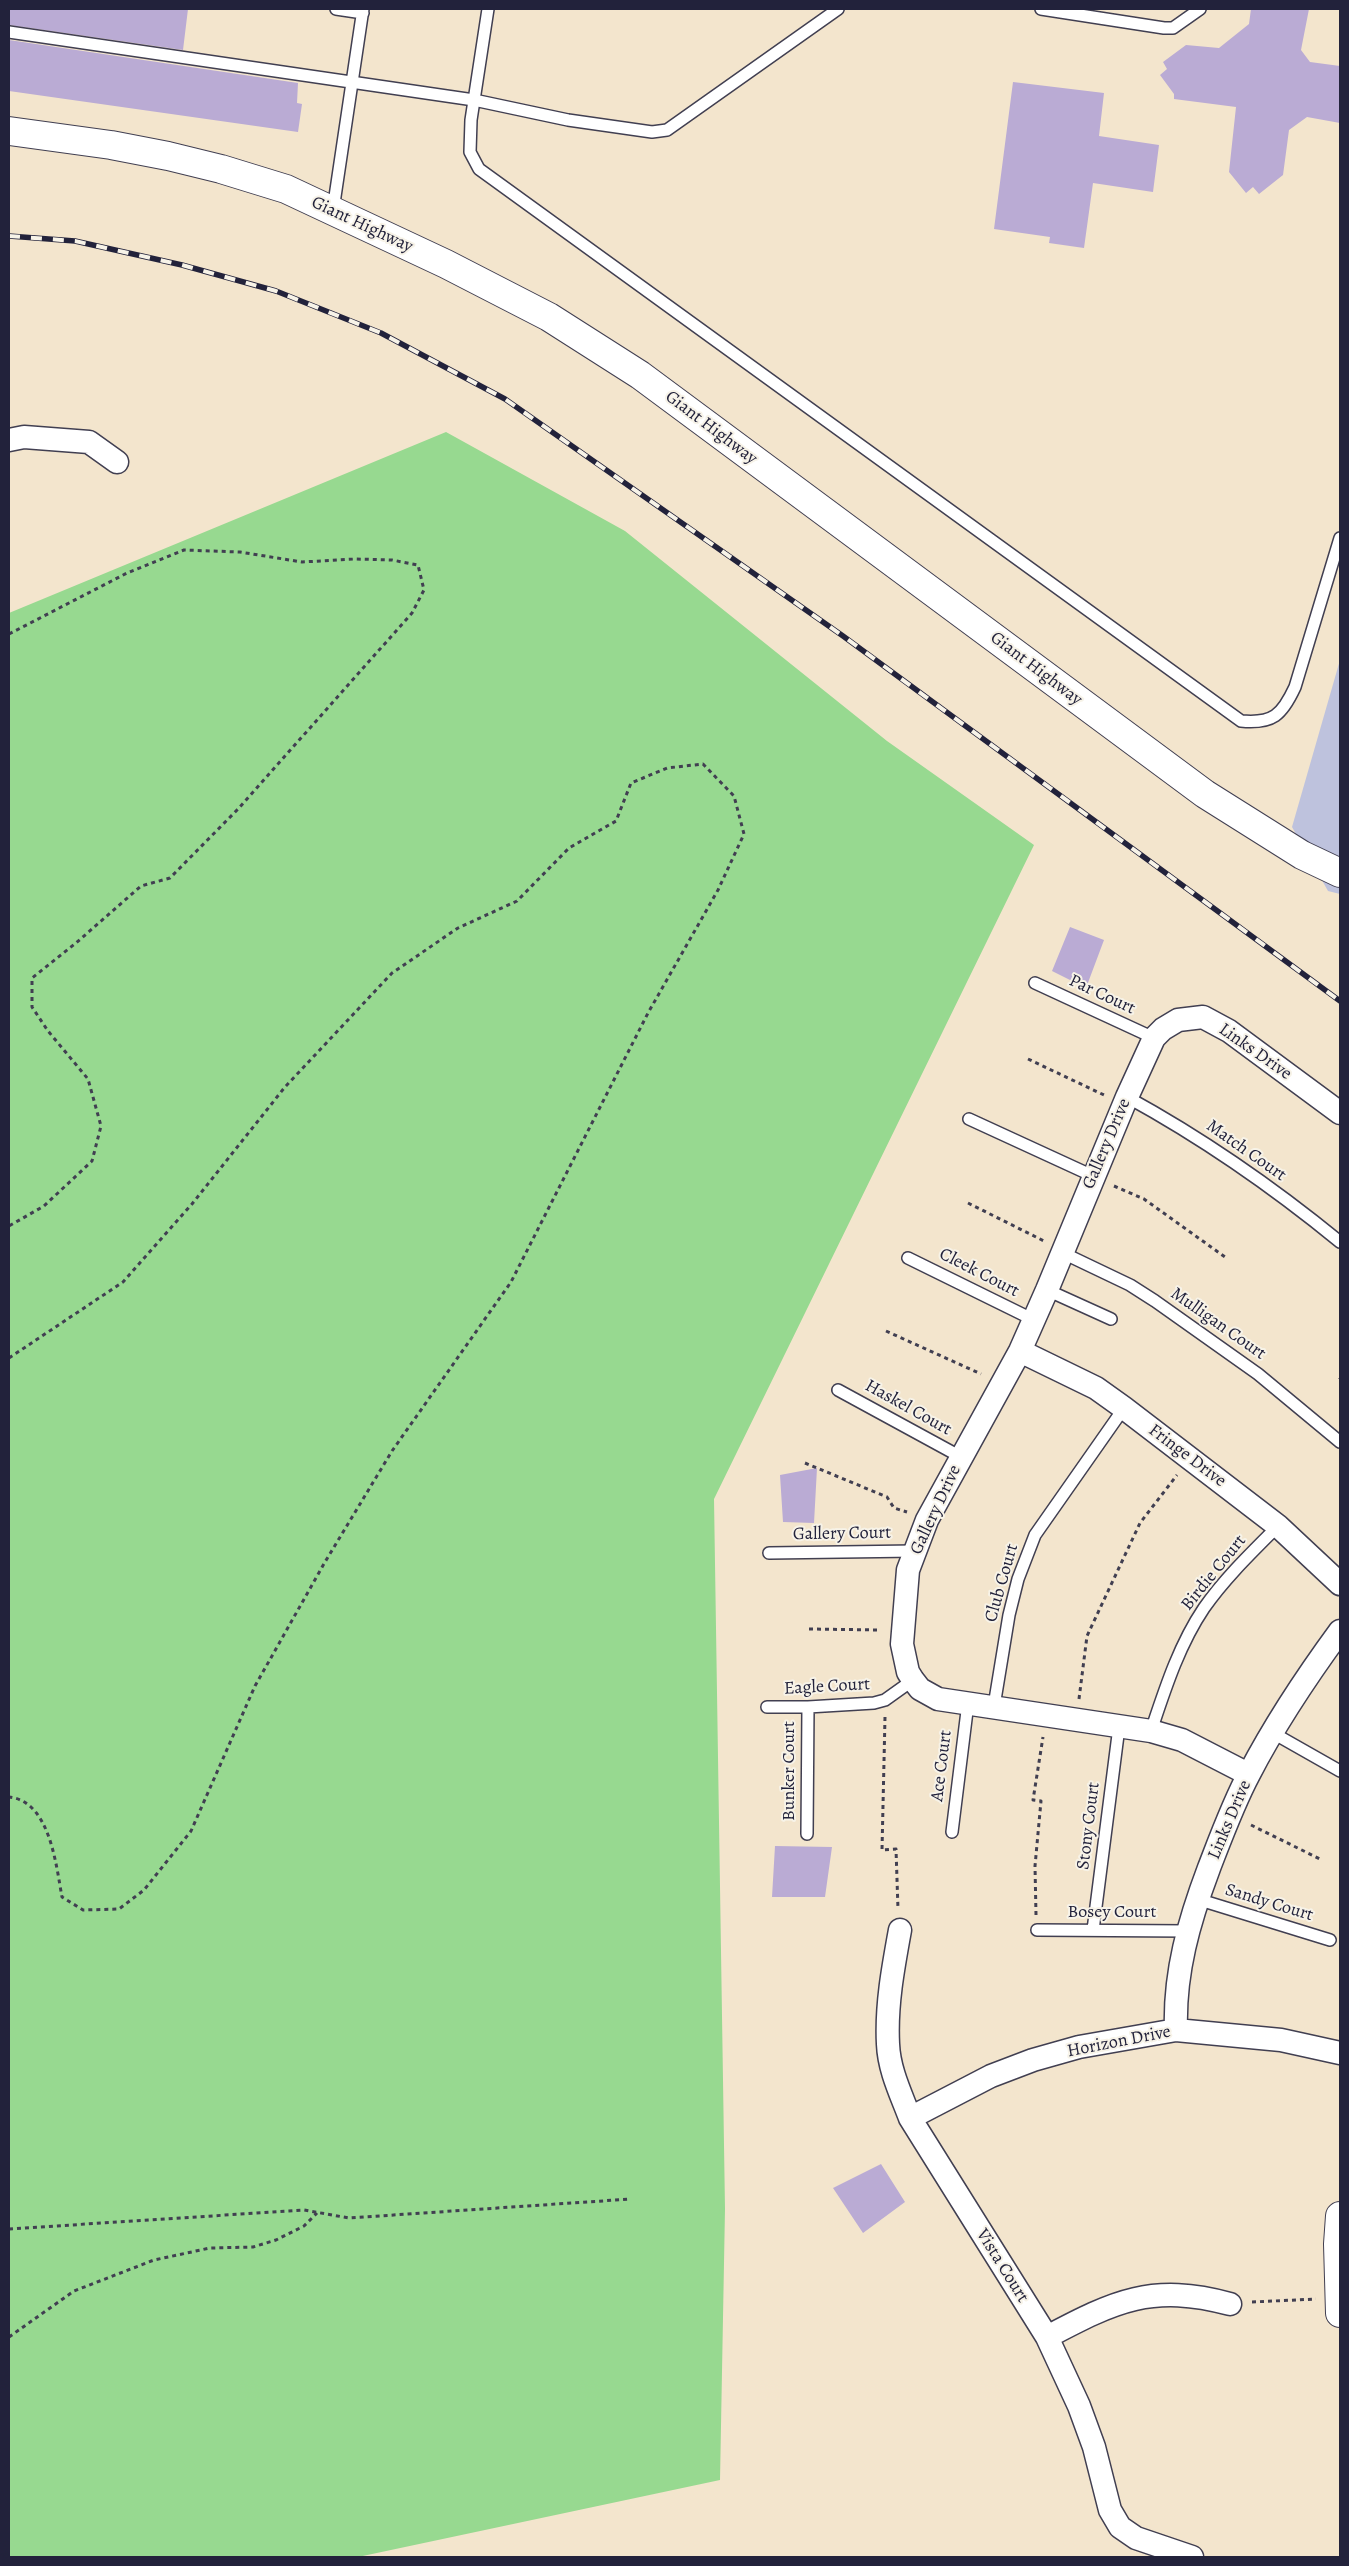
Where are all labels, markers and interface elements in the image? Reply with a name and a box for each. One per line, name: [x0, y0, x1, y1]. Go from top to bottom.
street label: Giant Highway: [308, 192, 416, 258]
street label: Giant Highway: [661, 386, 761, 470]
street label: Giant Highway: [986, 627, 1086, 711]
street label: Par Court: [1065, 970, 1139, 1020]
street label: Links Drive: [1214, 1019, 1296, 1085]
street label: Gallery Drive: [1078, 1095, 1136, 1193]
street label: Match Court: [1202, 1116, 1290, 1186]
street label: Cleek Court: [935, 1244, 1023, 1302]
street label: Mulligan Court: [1166, 1283, 1270, 1365]
street label: Haskel Court: [861, 1375, 955, 1441]
street label: Fringe Drive: [1144, 1420, 1230, 1492]
street label: Gallery Drive: [906, 1462, 966, 1558]
street label: Gallery Court: [793, 1522, 891, 1546]
street label: Birdie Court: [1177, 1531, 1251, 1615]
street label: Club Court: [981, 1541, 1023, 1625]
street label: Eagle Court: [783, 1674, 871, 1700]
street label: Bunker Court: [779, 1721, 801, 1821]
street label: Ace Court: [927, 1729, 957, 1803]
street label: Links Drive: [1204, 1777, 1256, 1863]
street label: Stony Court: [1073, 1781, 1105, 1871]
street label: Sandy Court: [1222, 1879, 1316, 1927]
street label: Bosey Court: [1068, 1902, 1156, 1924]
street label: Horizon Drive: [1065, 2021, 1173, 2063]
street label: Vista Court: [971, 2225, 1033, 2307]

